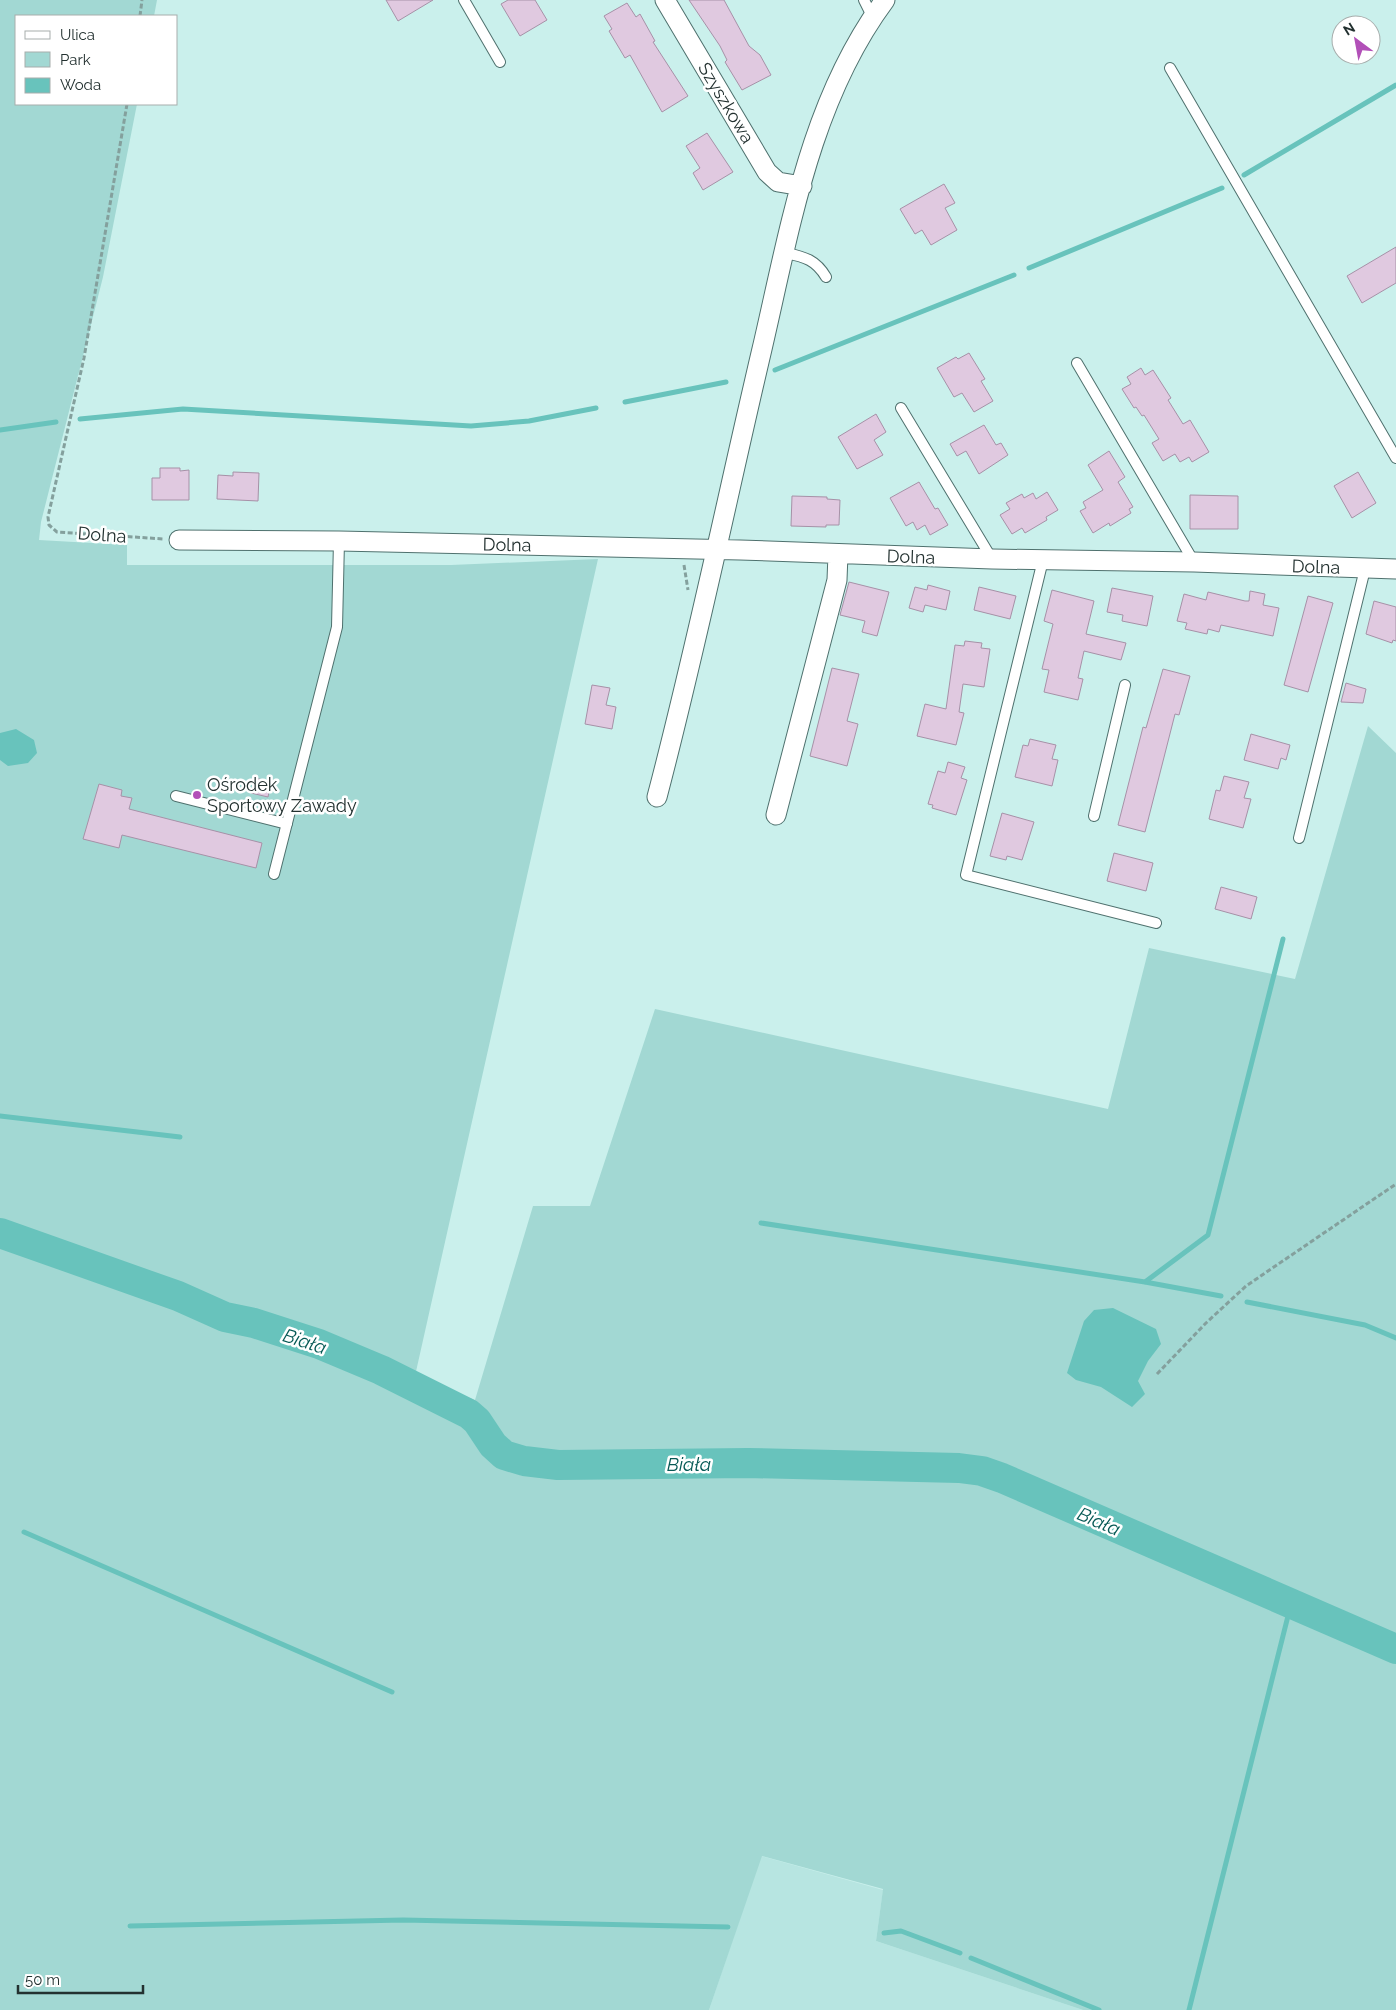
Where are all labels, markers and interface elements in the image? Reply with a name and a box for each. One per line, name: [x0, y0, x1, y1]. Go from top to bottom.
legend: [15, 15, 178, 105]
north arrow: [1331, 15, 1381, 65]
text: N: [1340, 19, 1358, 39]
text: Ulica: [60, 26, 95, 44]
text: Park: [60, 51, 91, 69]
street label: Szyszkowa: [694, 59, 759, 147]
text: Woda: [60, 76, 101, 94]
street label: Dolna: [77, 522, 127, 547]
street label: Dolna: [482, 534, 532, 555]
street label: Dolna: [886, 545, 936, 568]
street label: Dolna: [1291, 555, 1341, 578]
place label: Ośrodek Sportowy Zawady: [207, 774, 357, 816]
marker: Ośrodek Sportowy Zawady: [191, 789, 203, 801]
water label: Biała: [281, 1324, 329, 1358]
water label: Biała: [667, 1453, 711, 1475]
water label: Biała: [1074, 1502, 1124, 1540]
scale bar: [18, 1962, 142, 1994]
text: 50 m: [25, 1971, 60, 1989]

